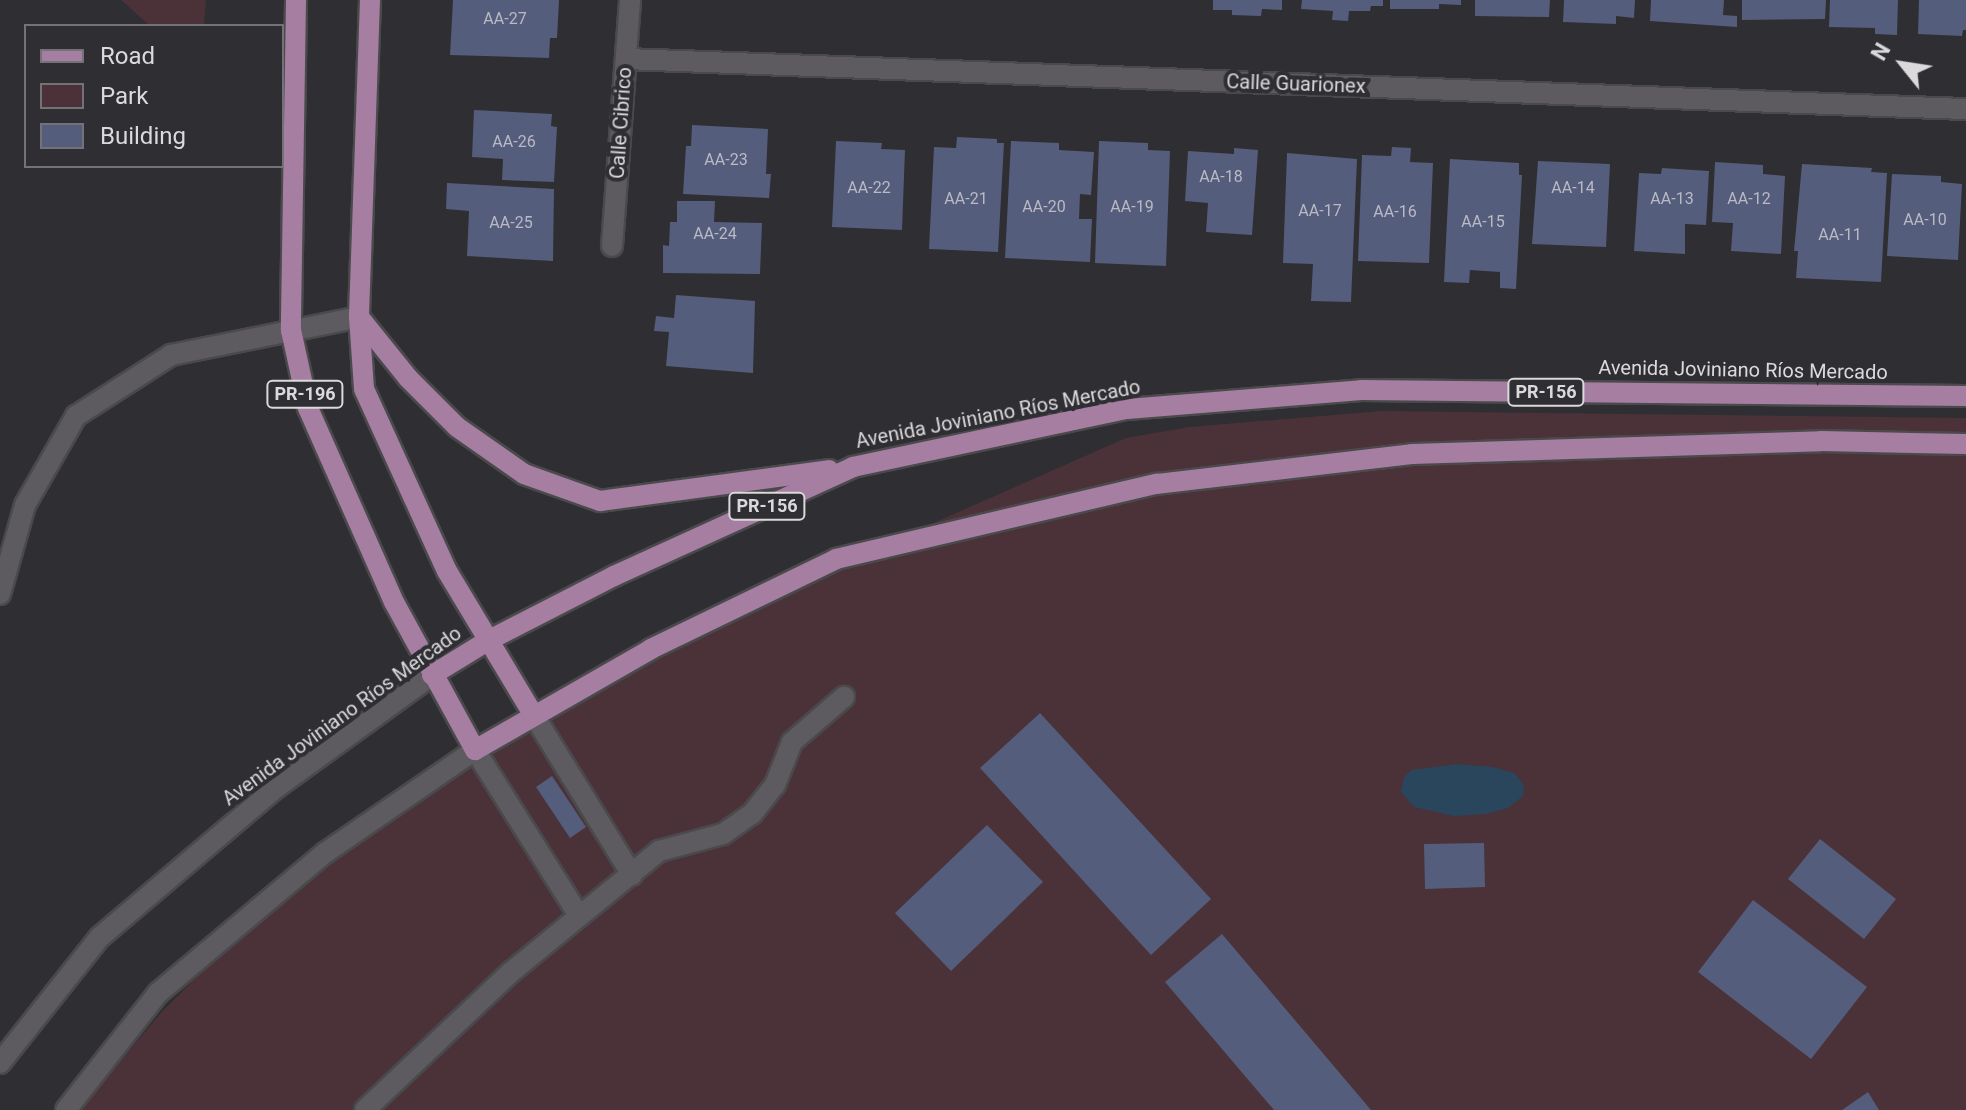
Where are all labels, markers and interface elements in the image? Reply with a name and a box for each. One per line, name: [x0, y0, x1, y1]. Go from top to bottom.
house number: AA-27: [483, 9, 527, 29]
legend: [24, 24, 284, 168]
north arrow: [1862, 24, 1942, 104]
text: N: [1866, 39, 1895, 65]
text: Road: [100, 42, 155, 70]
street label: Calle Cibrico: [605, 66, 637, 180]
street label: Calle Guarionex: [1226, 70, 1366, 98]
text: Park: [100, 82, 148, 110]
text: Building: [100, 122, 186, 150]
house number: AA-26: [492, 132, 536, 152]
house number: AA-23: [704, 150, 748, 170]
house number: AA-18: [1199, 167, 1243, 187]
house number: AA-22: [847, 178, 891, 198]
house number: AA-14: [1551, 178, 1595, 198]
house number: AA-21: [944, 189, 988, 209]
house number: AA-13: [1650, 189, 1694, 209]
house number: AA-12: [1727, 189, 1771, 209]
house number: AA-20: [1022, 197, 1066, 217]
house number: AA-19: [1110, 197, 1154, 217]
house number: AA-17: [1298, 201, 1342, 221]
house number: AA-16: [1373, 202, 1417, 222]
house number: AA-10: [1903, 210, 1947, 230]
house number: AA-15: [1461, 212, 1505, 232]
house number: AA-25: [489, 213, 533, 233]
house number: AA-24: [693, 224, 737, 244]
house number: AA-11: [1818, 225, 1862, 245]
street label: Avenida Joviniano Ríos Mercado: [1598, 355, 1888, 385]
street label: Avenida Joviniano Ríos Mercado: [854, 375, 1142, 453]
road number: PR-156: [1506, 378, 1586, 406]
road number: PR-196: [265, 380, 345, 408]
road number: PR-156: [727, 492, 807, 520]
street label: Avenida Joviniano Ríos Mercado: [218, 621, 466, 811]

